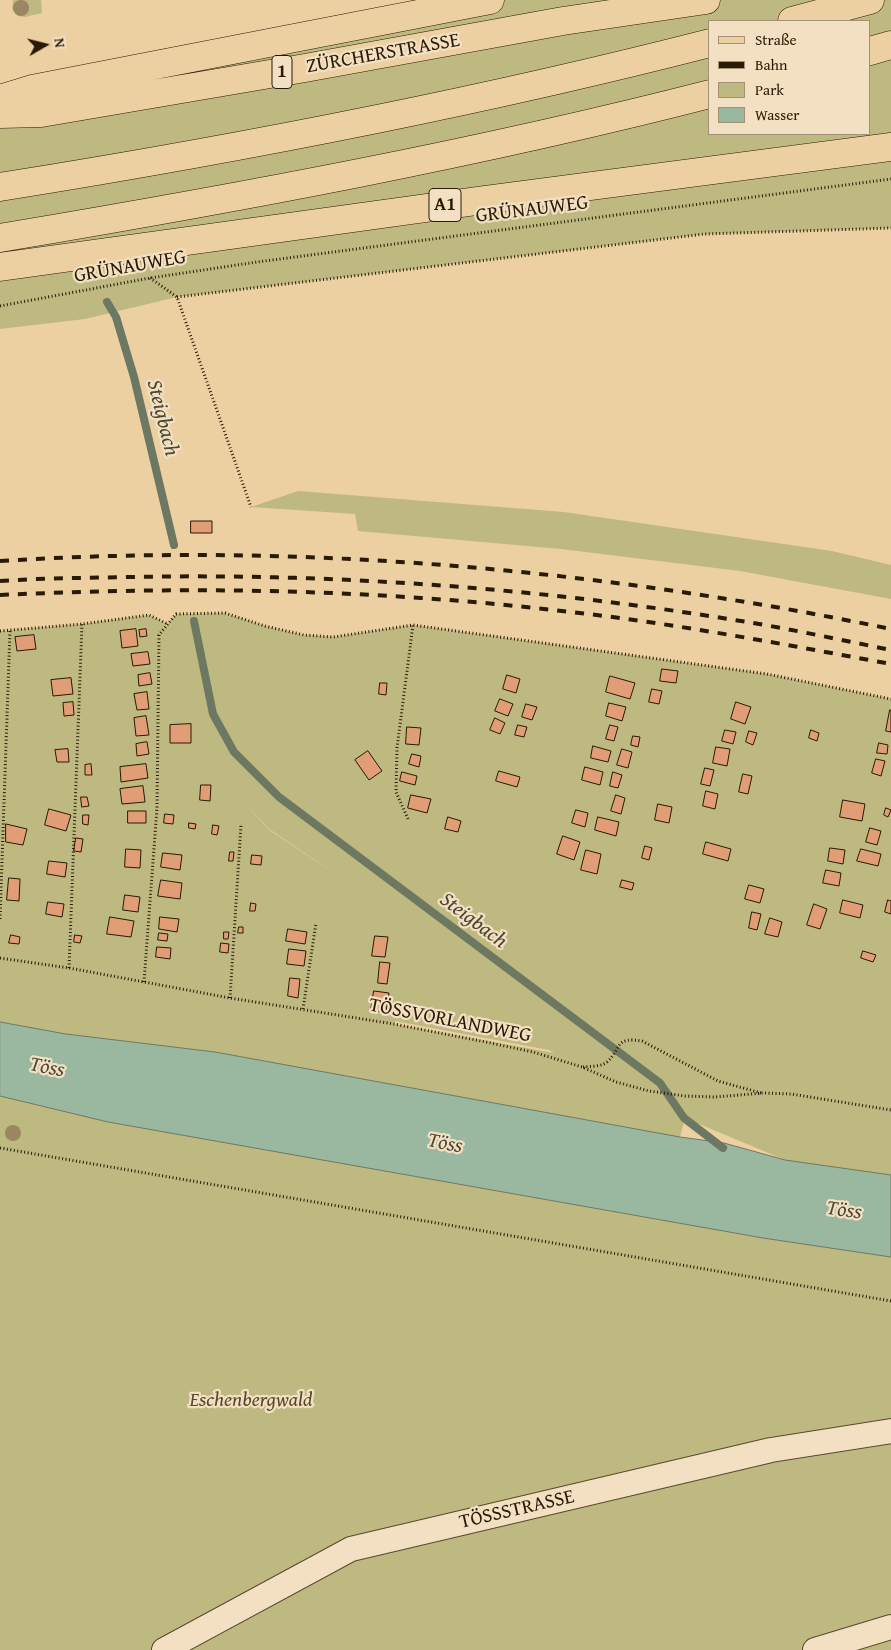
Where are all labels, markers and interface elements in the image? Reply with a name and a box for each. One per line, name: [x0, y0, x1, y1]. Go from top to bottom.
north arrow: [20, 20, 70, 70]
legend: [708, 20, 871, 135]
street label: ZÜRCHERSTRASSE: [304, 29, 462, 79]
text: Straße: [755, 29, 797, 50]
text: N: [49, 37, 70, 49]
text: Bahn: [755, 54, 787, 75]
road number: 1: [272, 56, 292, 88]
text: Park: [755, 79, 784, 100]
text: Wasser: [755, 104, 799, 125]
road number: A1: [429, 188, 461, 222]
street label: GRÜNAUWEG: [474, 191, 590, 229]
street label: GRÜNAUWEG: [72, 245, 188, 289]
water label: Steigbach: [140, 377, 184, 459]
water label: Steigbach: [434, 887, 512, 955]
street label: TÖSSVORLANDWEG: [367, 994, 533, 1048]
water label: Töss: [27, 1052, 67, 1084]
water label: Töss: [425, 1128, 465, 1160]
water label: Töss: [825, 1196, 863, 1226]
park label: Eschenbergwald: [189, 1389, 313, 1413]
street label: TÖSSSTRASSE: [457, 1485, 577, 1535]

